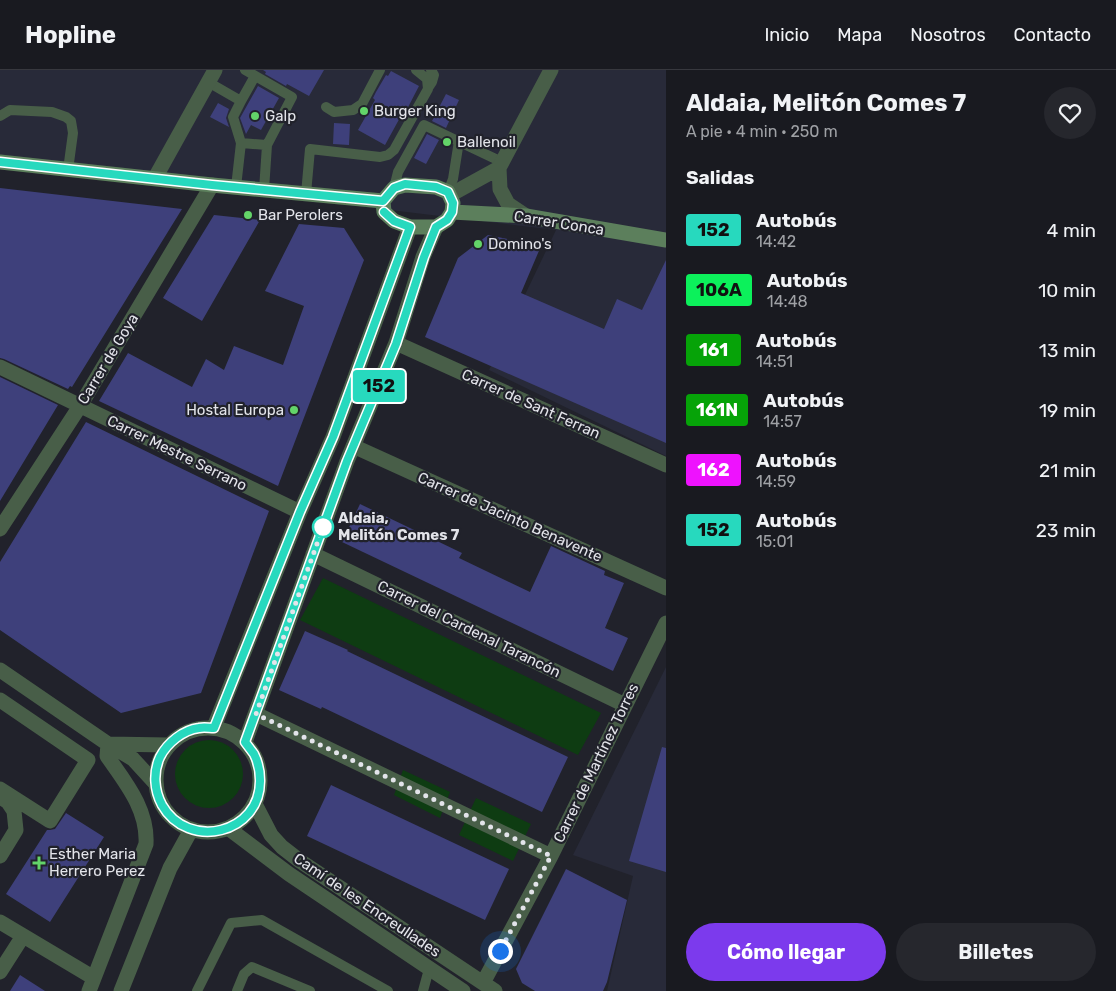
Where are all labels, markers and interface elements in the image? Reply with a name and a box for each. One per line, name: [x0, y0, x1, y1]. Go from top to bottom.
text: Hopline: [25, 21, 116, 49]
text: Inicio: [764, 24, 809, 46]
text: Mapa: [837, 24, 882, 46]
text: Nosotros: [910, 24, 986, 46]
text: Contacto: [1014, 24, 1091, 46]
button: heart: [1044, 87, 1096, 139]
text: Aldaia, Melitón Comes 7: [686, 89, 966, 117]
place label: Burger King: [374, 102, 456, 120]
marker: Burger King: [358, 105, 370, 117]
place label: Galp: [265, 107, 296, 125]
marker: Galp: [249, 110, 261, 122]
text: A pie · 4 min · 250 m: [686, 122, 838, 141]
place label: Ballenoil: [457, 133, 516, 151]
marker: Ballenoil: [441, 136, 453, 148]
text: Salidas: [686, 166, 754, 189]
place label: Bar Perolers: [258, 206, 343, 224]
street label: Carrer Conca: [513, 207, 605, 239]
marker: Bar Perolers: [242, 209, 254, 221]
text: Autobús: [756, 209, 837, 232]
text: 152: [697, 219, 730, 241]
text: 4 min: [1047, 219, 1096, 242]
text: 14:42: [756, 232, 796, 251]
place label: Domino's: [488, 235, 552, 253]
marker: Domino's: [472, 238, 484, 250]
text: Autobús: [767, 269, 848, 292]
text: 106A: [696, 279, 742, 301]
text: 10 min: [1038, 279, 1096, 302]
text: 14:48: [767, 292, 808, 311]
street label: Carrer de Goya: [74, 310, 142, 408]
text: Autobús: [756, 329, 837, 352]
text: 161: [699, 339, 728, 361]
text: 13 min: [1039, 339, 1096, 362]
text: 14:51: [756, 352, 793, 371]
street label: Carrer de Sant Ferran: [459, 365, 603, 443]
line badge: 152: [350, 370, 408, 402]
text: 152: [363, 375, 395, 397]
text: Autobús: [763, 389, 844, 412]
text: 161N: [696, 399, 738, 421]
text: 19 min: [1039, 399, 1096, 422]
place label: Hostal Europa: [186, 401, 284, 419]
marker: Hostal Europa: [288, 404, 300, 416]
street label: Carrer Mestre Serrano: [104, 411, 250, 495]
text: 14:57: [763, 412, 802, 431]
text: Autobús: [756, 449, 837, 472]
text: 162: [697, 459, 730, 481]
text: 21 min: [1039, 459, 1096, 482]
street label: Carrer de Jacinto Benavente: [415, 468, 605, 566]
text: 14:59: [756, 472, 796, 491]
place label: Aldaia, Melitón Comes 7: [338, 509, 460, 544]
text: Autobús: [756, 509, 837, 532]
marker: Aldaia, Melitón Comes 7: [312, 516, 334, 538]
text: 152: [697, 519, 730, 541]
text: 23 min: [1036, 519, 1096, 542]
text: 15:01: [756, 532, 793, 551]
street label: Carrer del Cardenal Tarancón: [374, 577, 564, 681]
street label: Carrer de Martínez Torres: [550, 680, 643, 846]
place label: Esther Maria Herrero Perez: [49, 845, 145, 880]
street label: Camí de les Encreullades: [290, 849, 444, 961]
marker: Esther Maria Herrero Perez: [33, 857, 45, 869]
button: Cómo llegar: [686, 923, 886, 981]
button: Billetes: [896, 923, 1096, 981]
your location: [488, 939, 513, 964]

